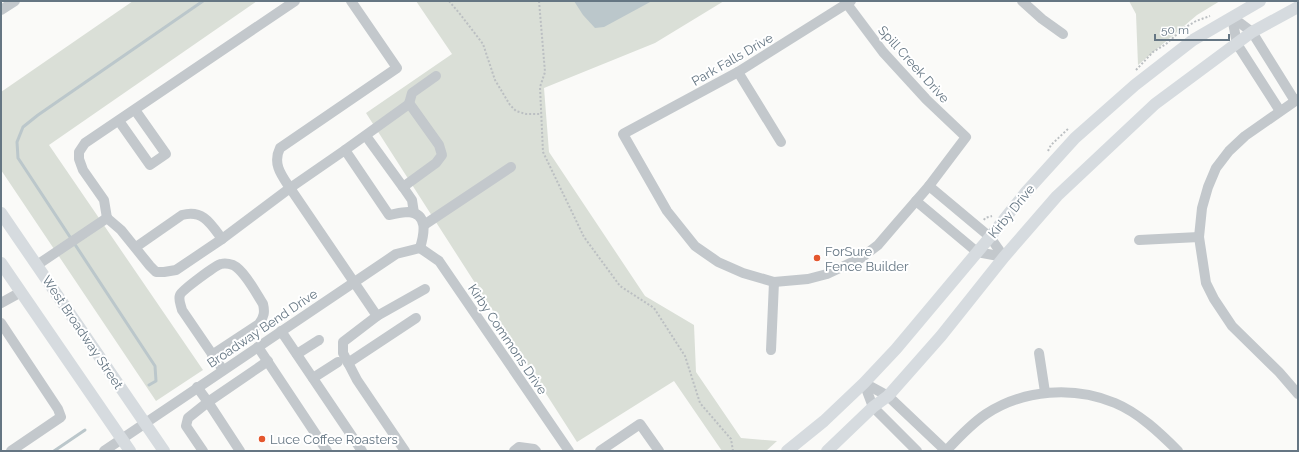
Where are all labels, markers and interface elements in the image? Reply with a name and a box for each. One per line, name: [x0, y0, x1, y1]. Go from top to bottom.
scale bar: [1155, 16, 1229, 42]
street label: Spill Creek Drive: [875, 23, 952, 106]
text: 50 m: [1161, 23, 1189, 37]
street label: Park Falls Drive: [689, 30, 776, 89]
street label: Kirby Drive: [985, 181, 1038, 241]
place label: ForSure Fence Builder: [825, 244, 909, 274]
marker: ForSure Fence Builder: [812, 253, 822, 263]
street label: West Broadway Street: [39, 273, 127, 392]
street label: Kirby Commons Drive: [465, 281, 550, 398]
street label: Broadway Bend Drive: [204, 286, 320, 371]
place label: Luce Coffee Roasters: [270, 432, 398, 447]
marker: Luce Coffee Roasters: [257, 434, 267, 444]

